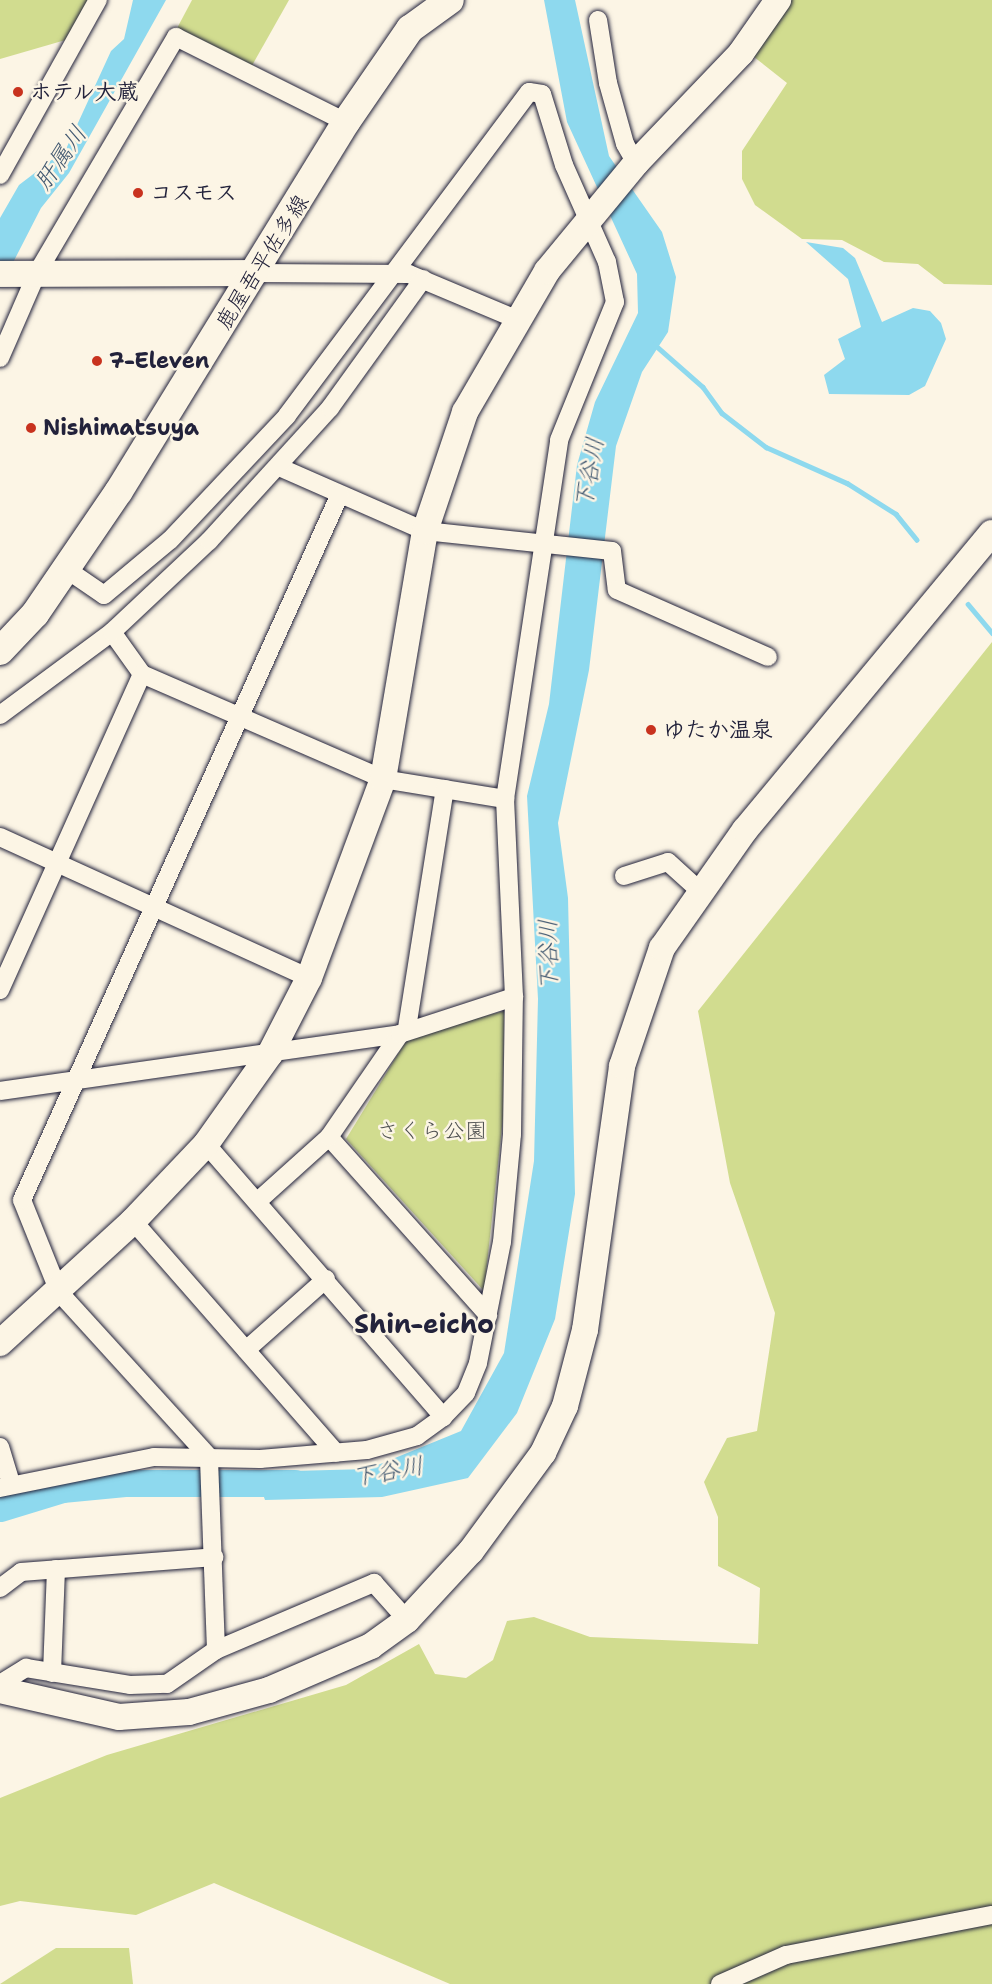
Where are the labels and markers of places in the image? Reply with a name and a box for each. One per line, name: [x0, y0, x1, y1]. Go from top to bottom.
place label: ホテル大蔵: [30, 79, 140, 105]
marker: ホテル大蔵: [11, 85, 25, 99]
place label: コスモス: [150, 180, 238, 206]
marker: コスモス: [131, 186, 145, 200]
place label: 7-Eleven: [109, 348, 209, 374]
marker: 7-Eleven: [90, 354, 104, 368]
place label: Nishimatsuya: [43, 415, 199, 441]
marker: Nishimatsuya: [24, 421, 38, 435]
place label: ゆたか温泉: [663, 717, 773, 743]
marker: ゆたか温泉: [644, 723, 658, 737]

